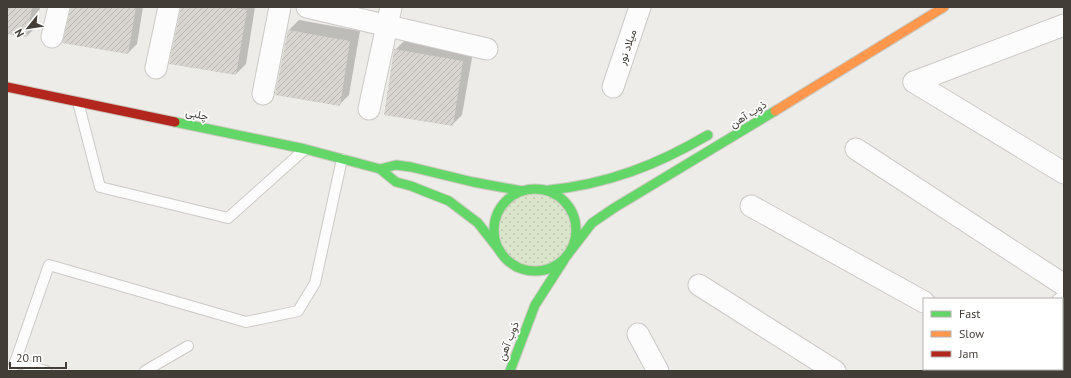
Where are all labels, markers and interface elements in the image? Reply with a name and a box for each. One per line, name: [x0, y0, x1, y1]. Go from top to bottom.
north arrow: [8, 8, 48, 48]
text: N: [11, 26, 27, 40]
street label: میلاد نور: [614, 27, 640, 67]
street label: ذوب آهن: [727, 97, 769, 131]
street label: چلبی: [184, 105, 210, 124]
legend: [923, 298, 1063, 370]
text: Fast: [959, 306, 980, 321]
street label: ذوب آهن: [494, 319, 522, 363]
text: Slow: [959, 326, 984, 341]
scale bar: [10, 344, 66, 370]
text: Jam: [958, 346, 978, 361]
text: 20 m: [16, 350, 42, 365]

